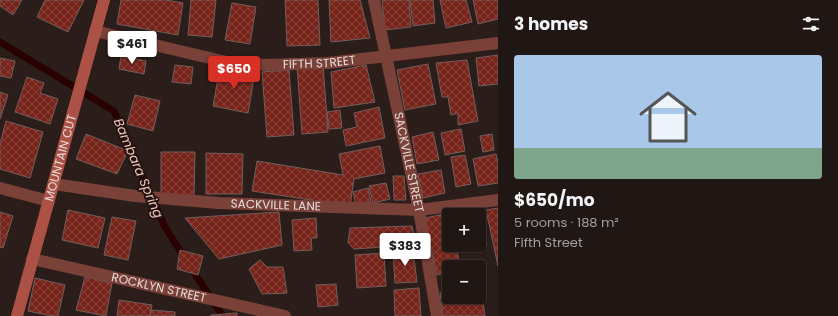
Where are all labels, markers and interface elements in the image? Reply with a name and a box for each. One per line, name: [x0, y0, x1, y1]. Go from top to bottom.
text: 3 homes: [514, 12, 588, 36]
icon: filters: [800, 13, 822, 35]
pin: $461: [108, 31, 156, 65]
text: $461: [117, 34, 147, 53]
street label: FIFTH STREET: [283, 51, 357, 72]
pin: $650: [210, 56, 258, 90]
text: $650: [217, 59, 251, 78]
icon: home: [632, 81, 704, 153]
street label: SACKVILLE STREET: [390, 111, 428, 214]
street label: MOUNTAIN CUT: [40, 112, 80, 203]
water label: Bambara Spring: [109, 115, 168, 221]
text: $650/mo: [514, 188, 595, 212]
street label: SACKVILLE LANE: [230, 194, 321, 215]
map controls: [442, 208, 486, 304]
button: +: [442, 208, 486, 252]
text: 5 rooms · 188 m²: [514, 213, 619, 232]
pin: $383: [381, 233, 429, 267]
text: Fifth Street: [514, 233, 583, 252]
text: $383: [389, 236, 421, 255]
button: −: [442, 260, 486, 304]
street label: ROCKLYN STREET: [110, 268, 208, 306]

